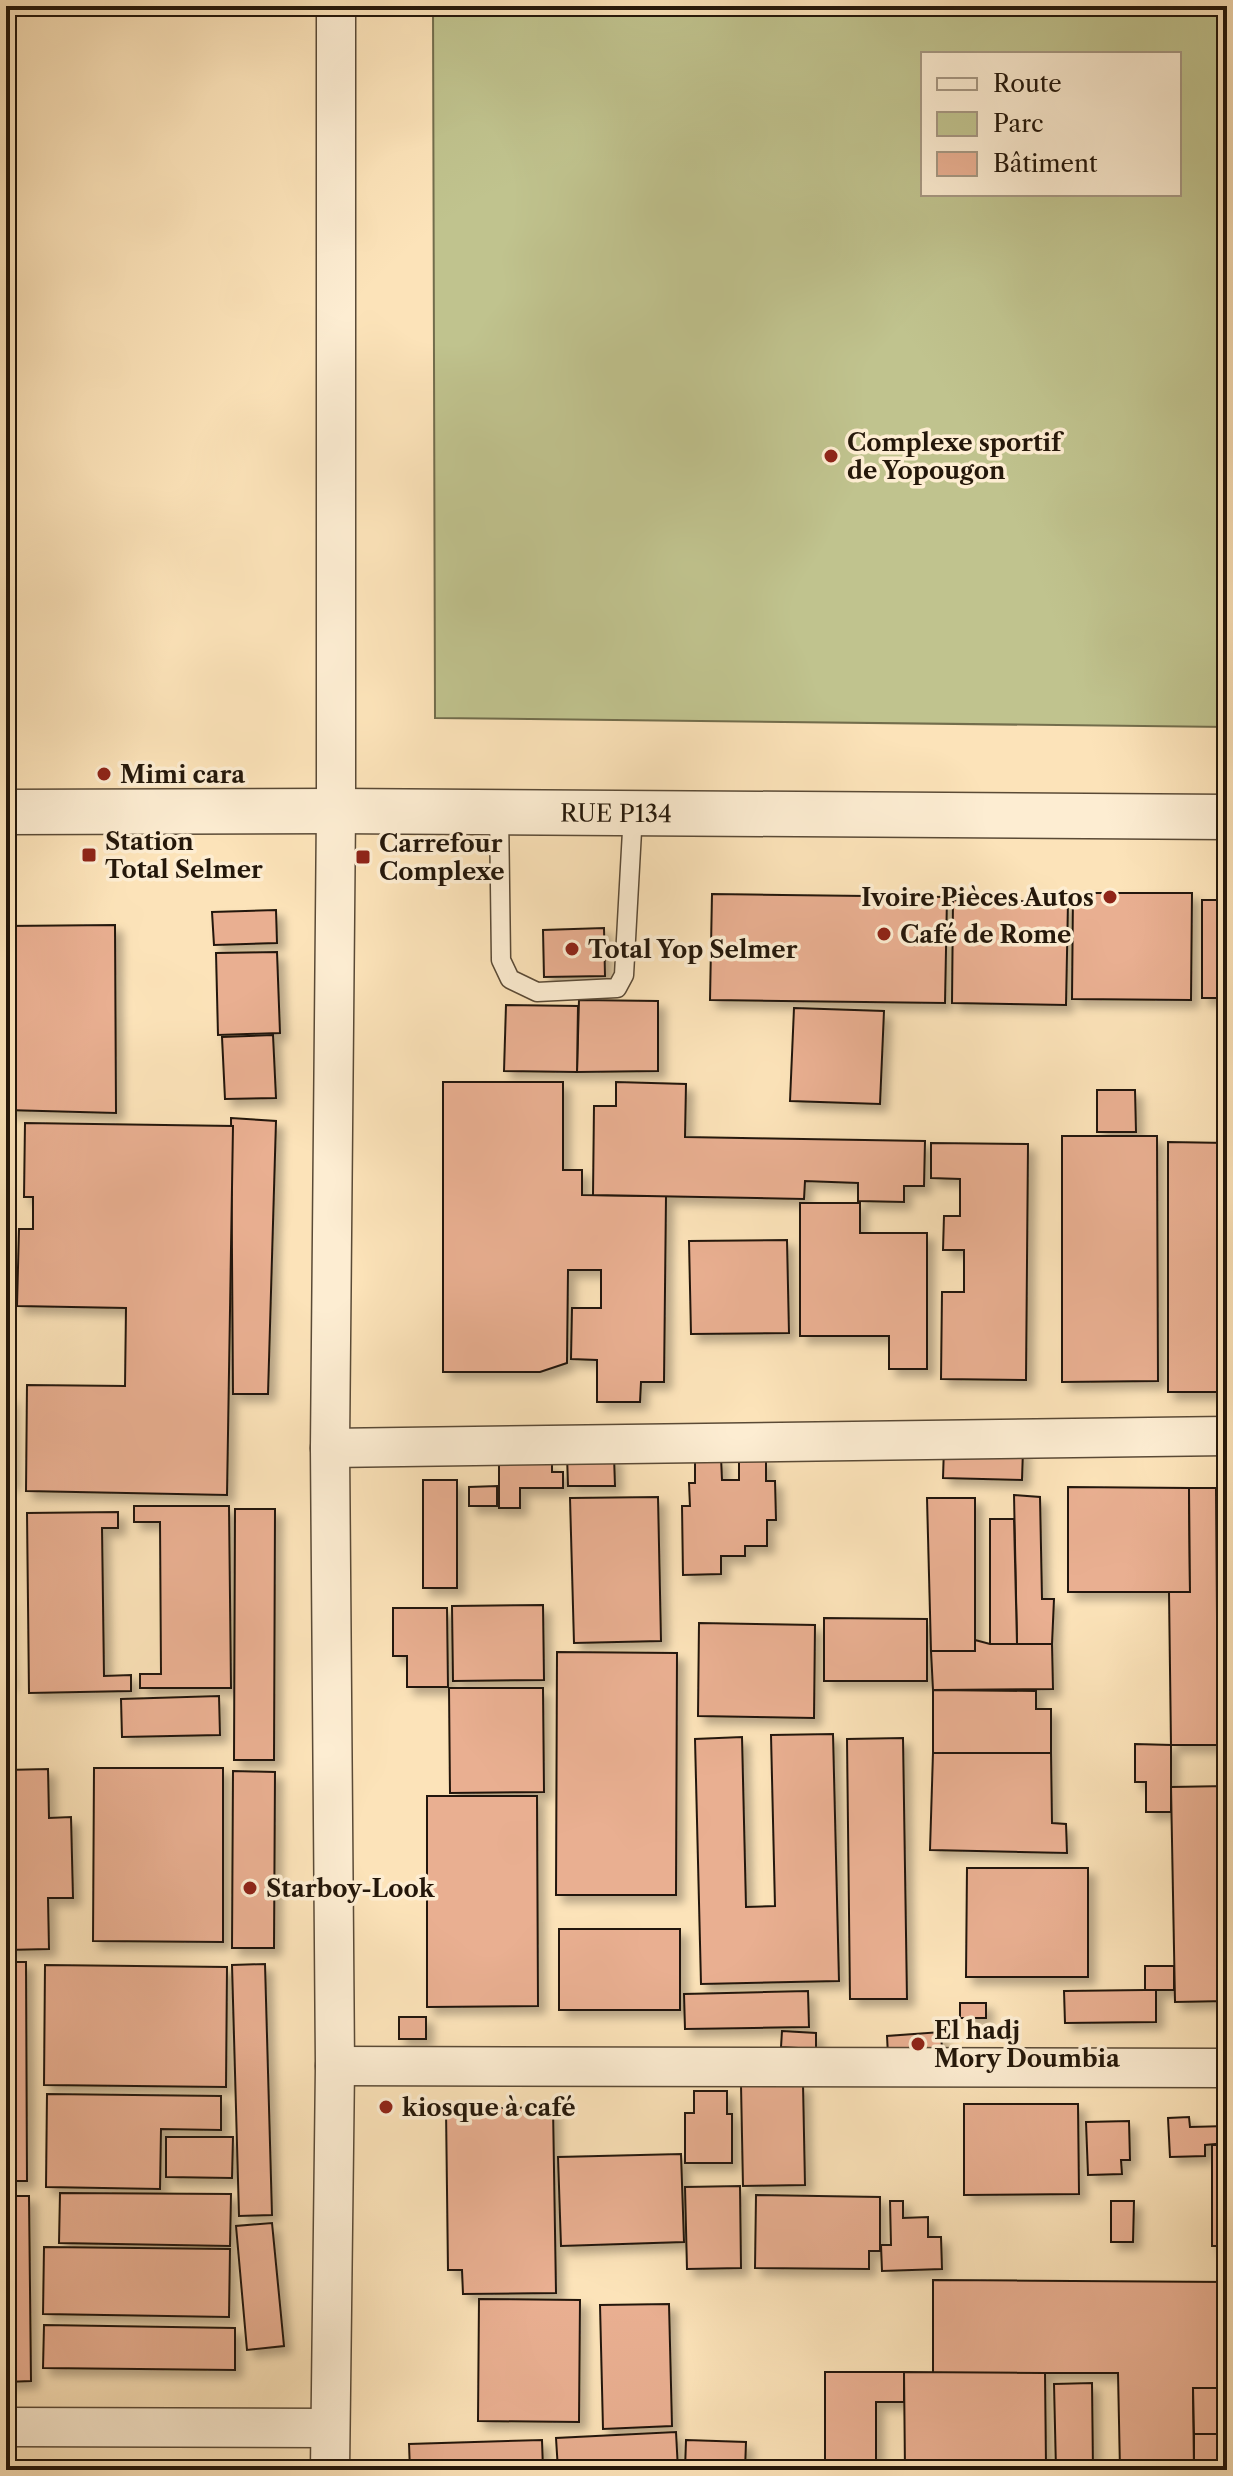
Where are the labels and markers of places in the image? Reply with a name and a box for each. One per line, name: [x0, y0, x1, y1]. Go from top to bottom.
place label: Complexe sportif de Yopougon: [847, 428, 1065, 485]
marker: Complexe sportif de Yopougon: [822, 447, 840, 465]
place label: Mimi cara: [120, 760, 246, 789]
marker: Mimi cara: [95, 765, 113, 783]
place label: Station Total Selmer: [105, 827, 263, 884]
place label: Carrefour Complexe: [379, 829, 505, 886]
marker: Station Total Selmer: [80, 846, 98, 864]
marker: Carrefour Complexe: [354, 848, 372, 866]
place label: Ivoire Pièces Autos: [861, 883, 1094, 912]
marker: Ivoire Pièces Autos: [1101, 888, 1119, 906]
place label: Café de Rome: [900, 920, 1071, 949]
marker: Café de Rome: [875, 925, 893, 943]
place label: Total Yop Selmer: [588, 935, 798, 964]
marker: Total Yop Selmer: [563, 940, 581, 958]
place label: Starboy-Look: [266, 1874, 436, 1903]
marker: Starboy-Look: [241, 1879, 259, 1897]
place label: El hadj Mory Doumbia: [934, 2016, 1121, 2073]
marker: El hadj Mory Doumbia: [909, 2035, 927, 2053]
place label: kiosque à café: [402, 2093, 576, 2122]
marker: kiosque à café: [377, 2098, 395, 2116]

